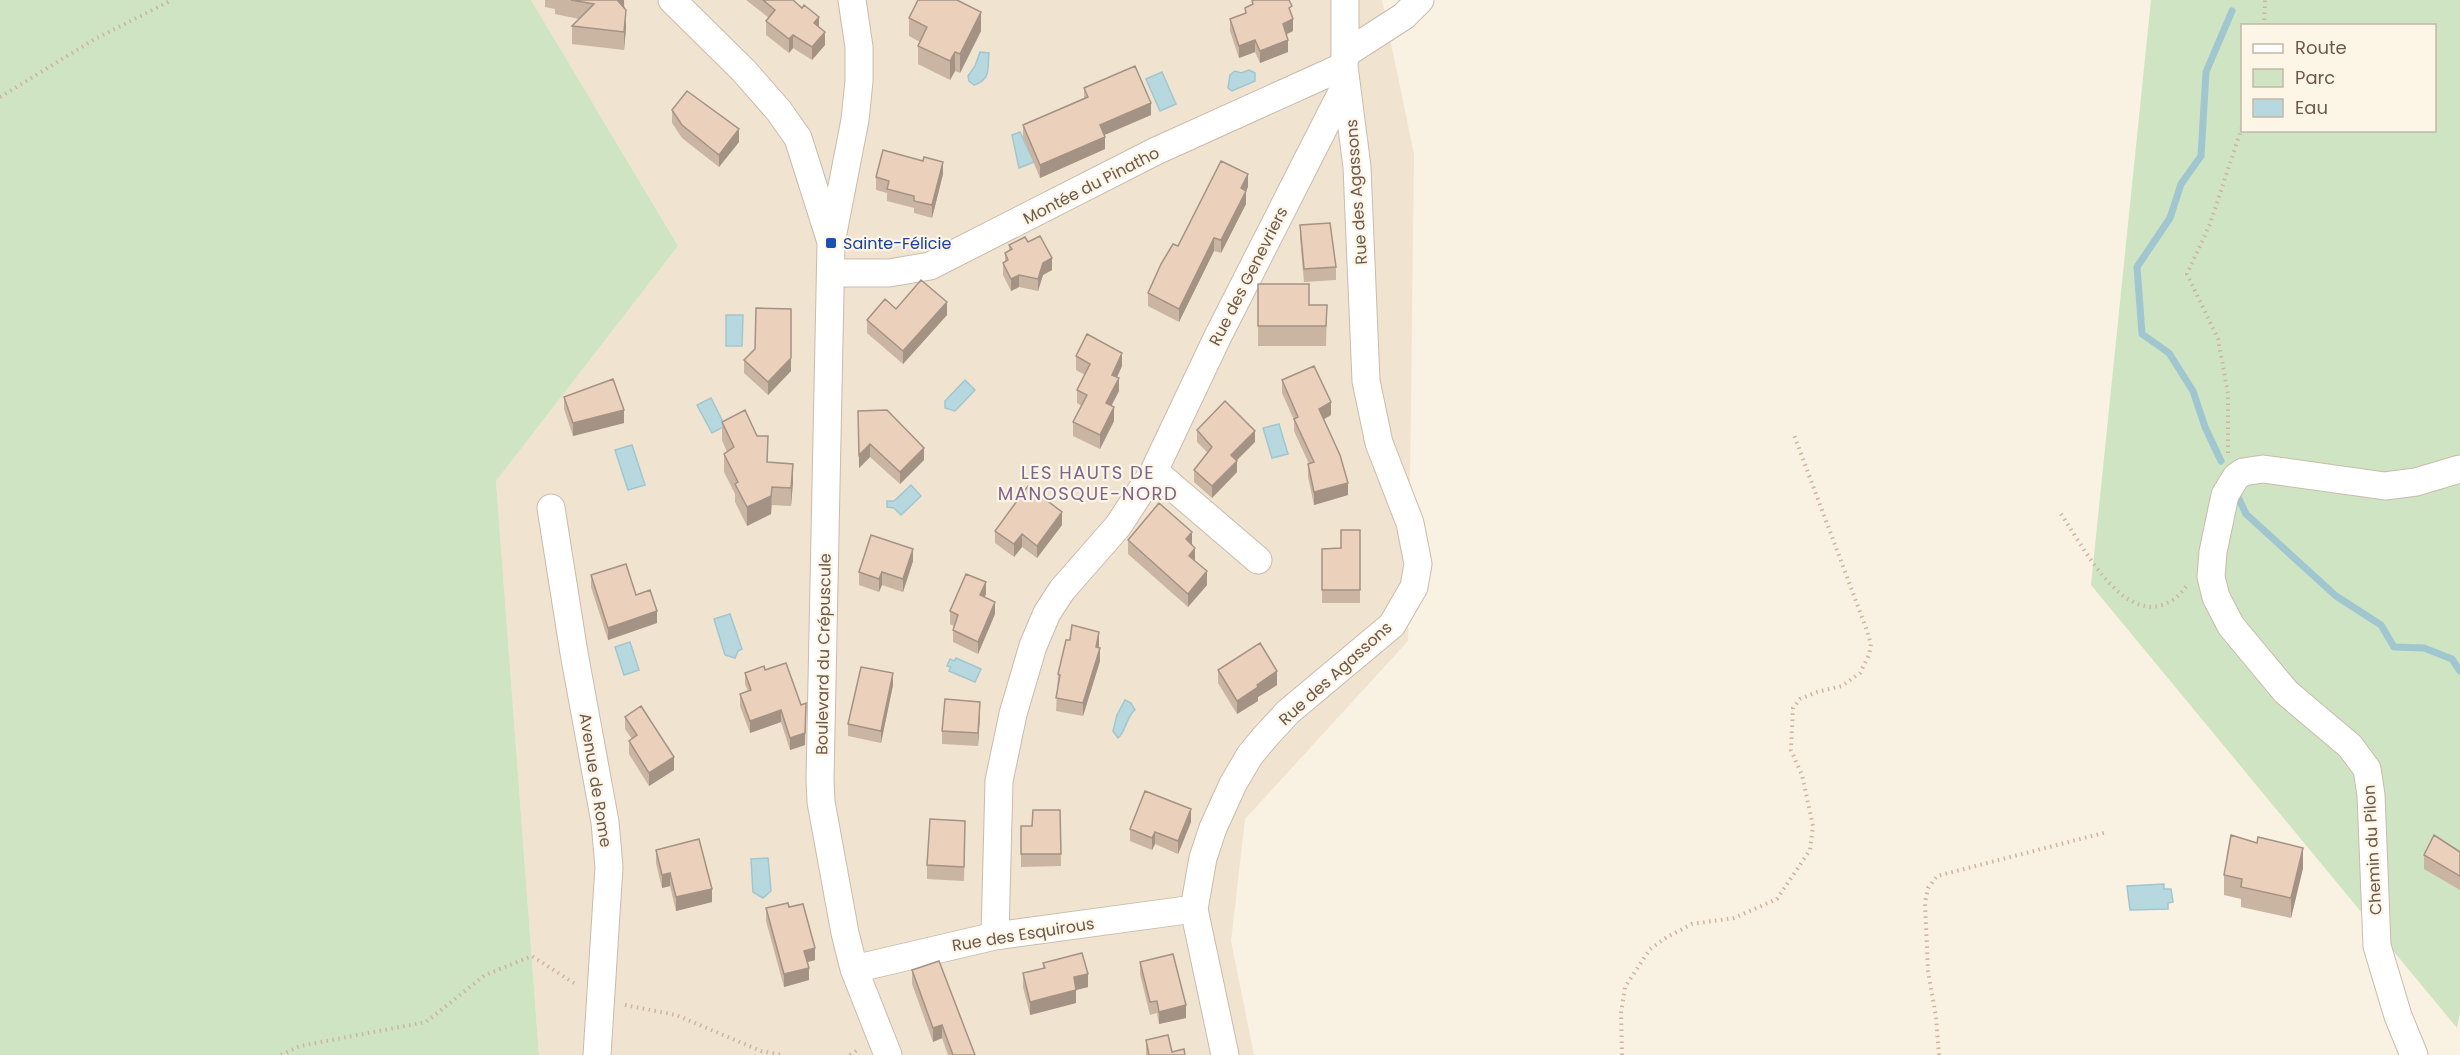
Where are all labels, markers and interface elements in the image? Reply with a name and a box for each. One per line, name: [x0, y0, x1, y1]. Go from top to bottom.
legend: [2241, 24, 2436, 132]
text: Route: [2295, 35, 2347, 60]
text: Parc: [2295, 65, 2335, 90]
text: Eau: [2295, 95, 2328, 120]
street label: Rue des Agassons: [1340, 119, 1373, 265]
street label: Montée du Pinatho: [1019, 141, 1163, 230]
street label: Rue des Genevriers: [1203, 203, 1293, 350]
place label: Sainte-Félicie: [843, 232, 951, 255]
marker: Sainte-Félicie: [824, 236, 838, 250]
district label: LES HAUTS DE MANOSQUE-NORD: [998, 460, 1178, 506]
street label: Boulevard du Crépuscule: [810, 553, 837, 755]
street label: Rue des Agassons: [1274, 616, 1397, 731]
street label: Avenue de Rome: [574, 711, 617, 849]
street label: Chemin du Pilon: [2358, 784, 2387, 916]
street label: Rue des Esquirous: [950, 912, 1096, 957]

